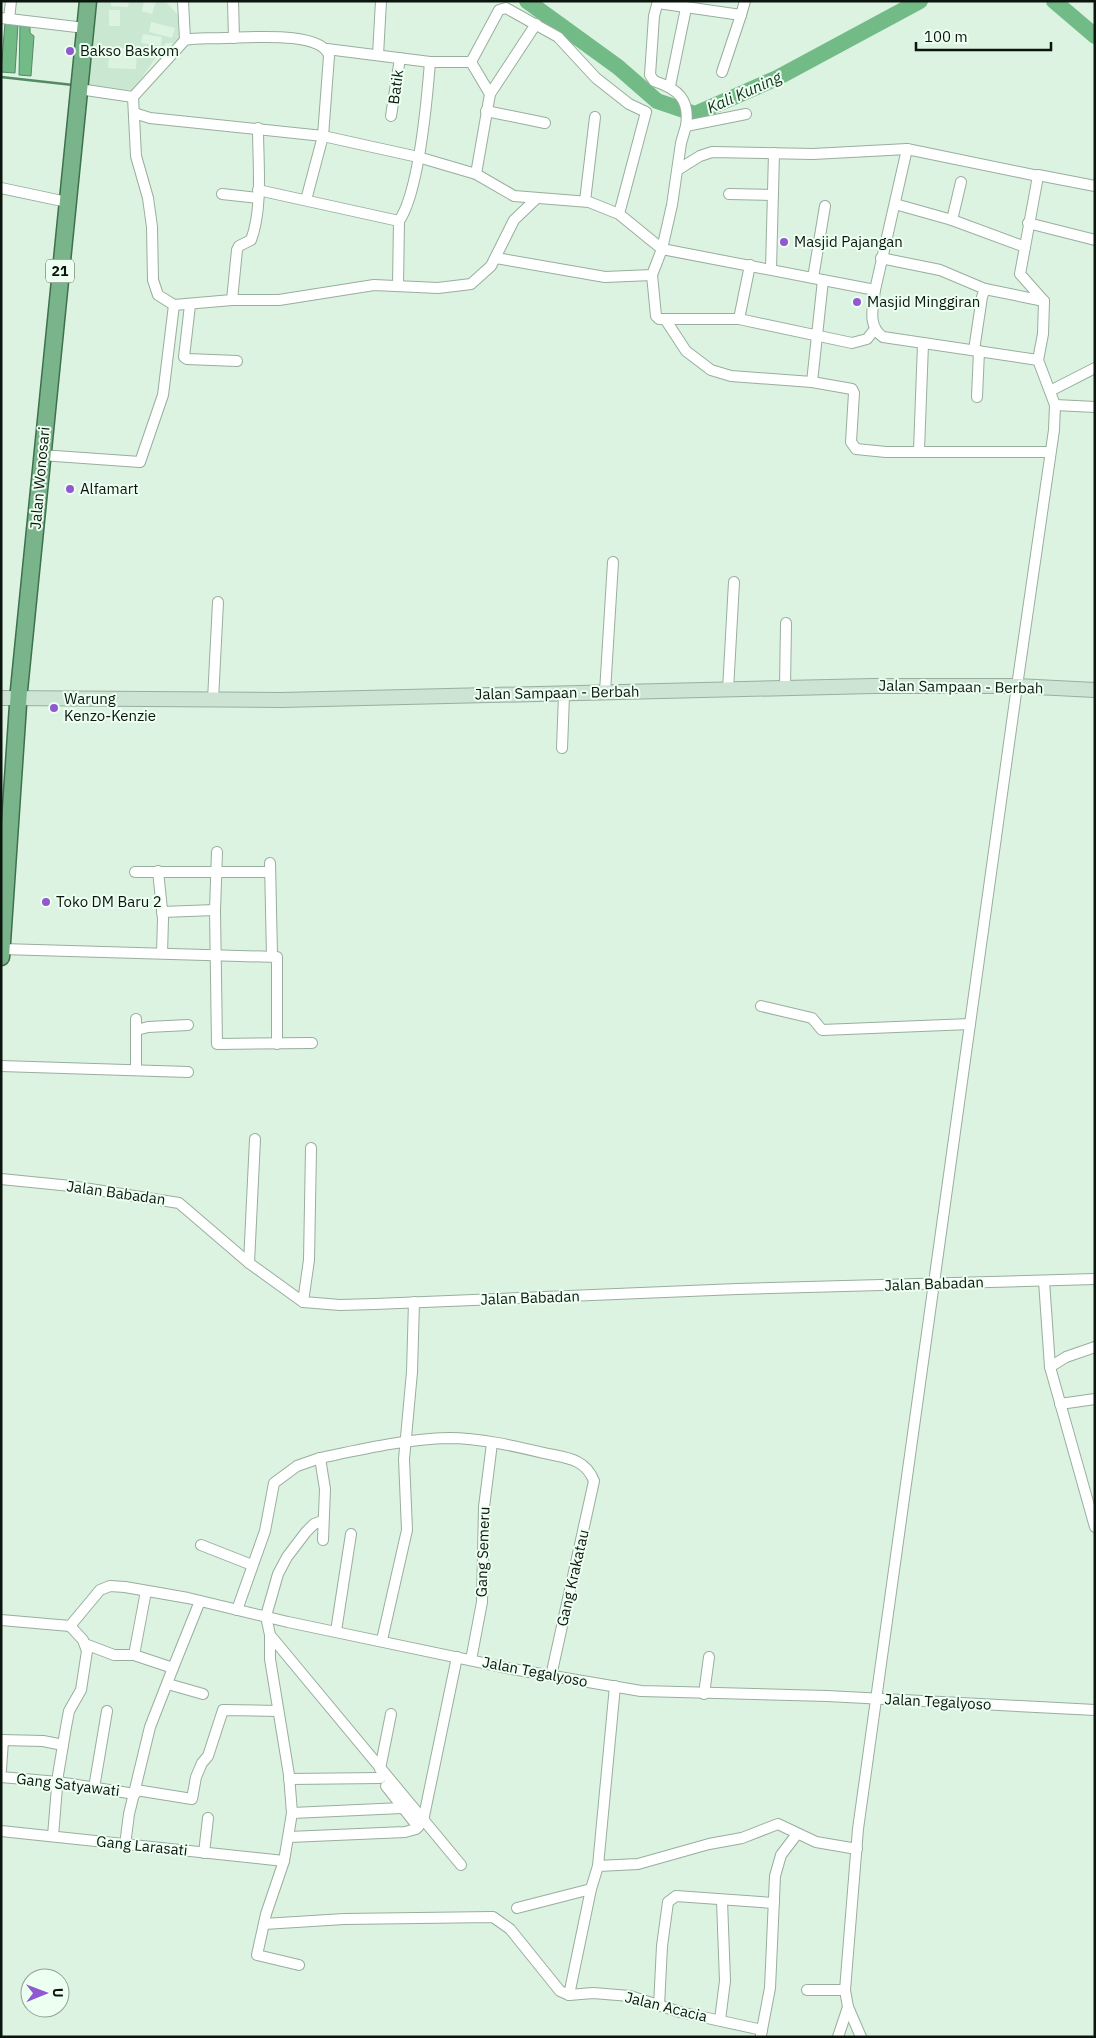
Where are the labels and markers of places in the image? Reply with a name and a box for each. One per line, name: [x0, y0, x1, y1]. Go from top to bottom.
place label: Bakso Baskom: [80, 41, 179, 60]
marker: Bakso Baskom: [64, 45, 76, 57]
place label: Masjid Pajangan: [794, 232, 903, 251]
marker: Masjid Pajangan: [778, 236, 790, 248]
place label: Masjid Minggiran: [867, 292, 980, 311]
marker: Masjid Minggiran: [851, 296, 863, 308]
place label: Alfamart: [80, 479, 139, 498]
marker: Alfamart: [64, 483, 76, 495]
place label: Warung Kenzo-Kenzie: [64, 689, 156, 725]
marker: Warung Kenzo-Kenzie: [48, 702, 60, 714]
place label: Toko DM Baru 2: [56, 892, 162, 911]
marker: Toko DM Baru 2: [40, 896, 52, 908]

